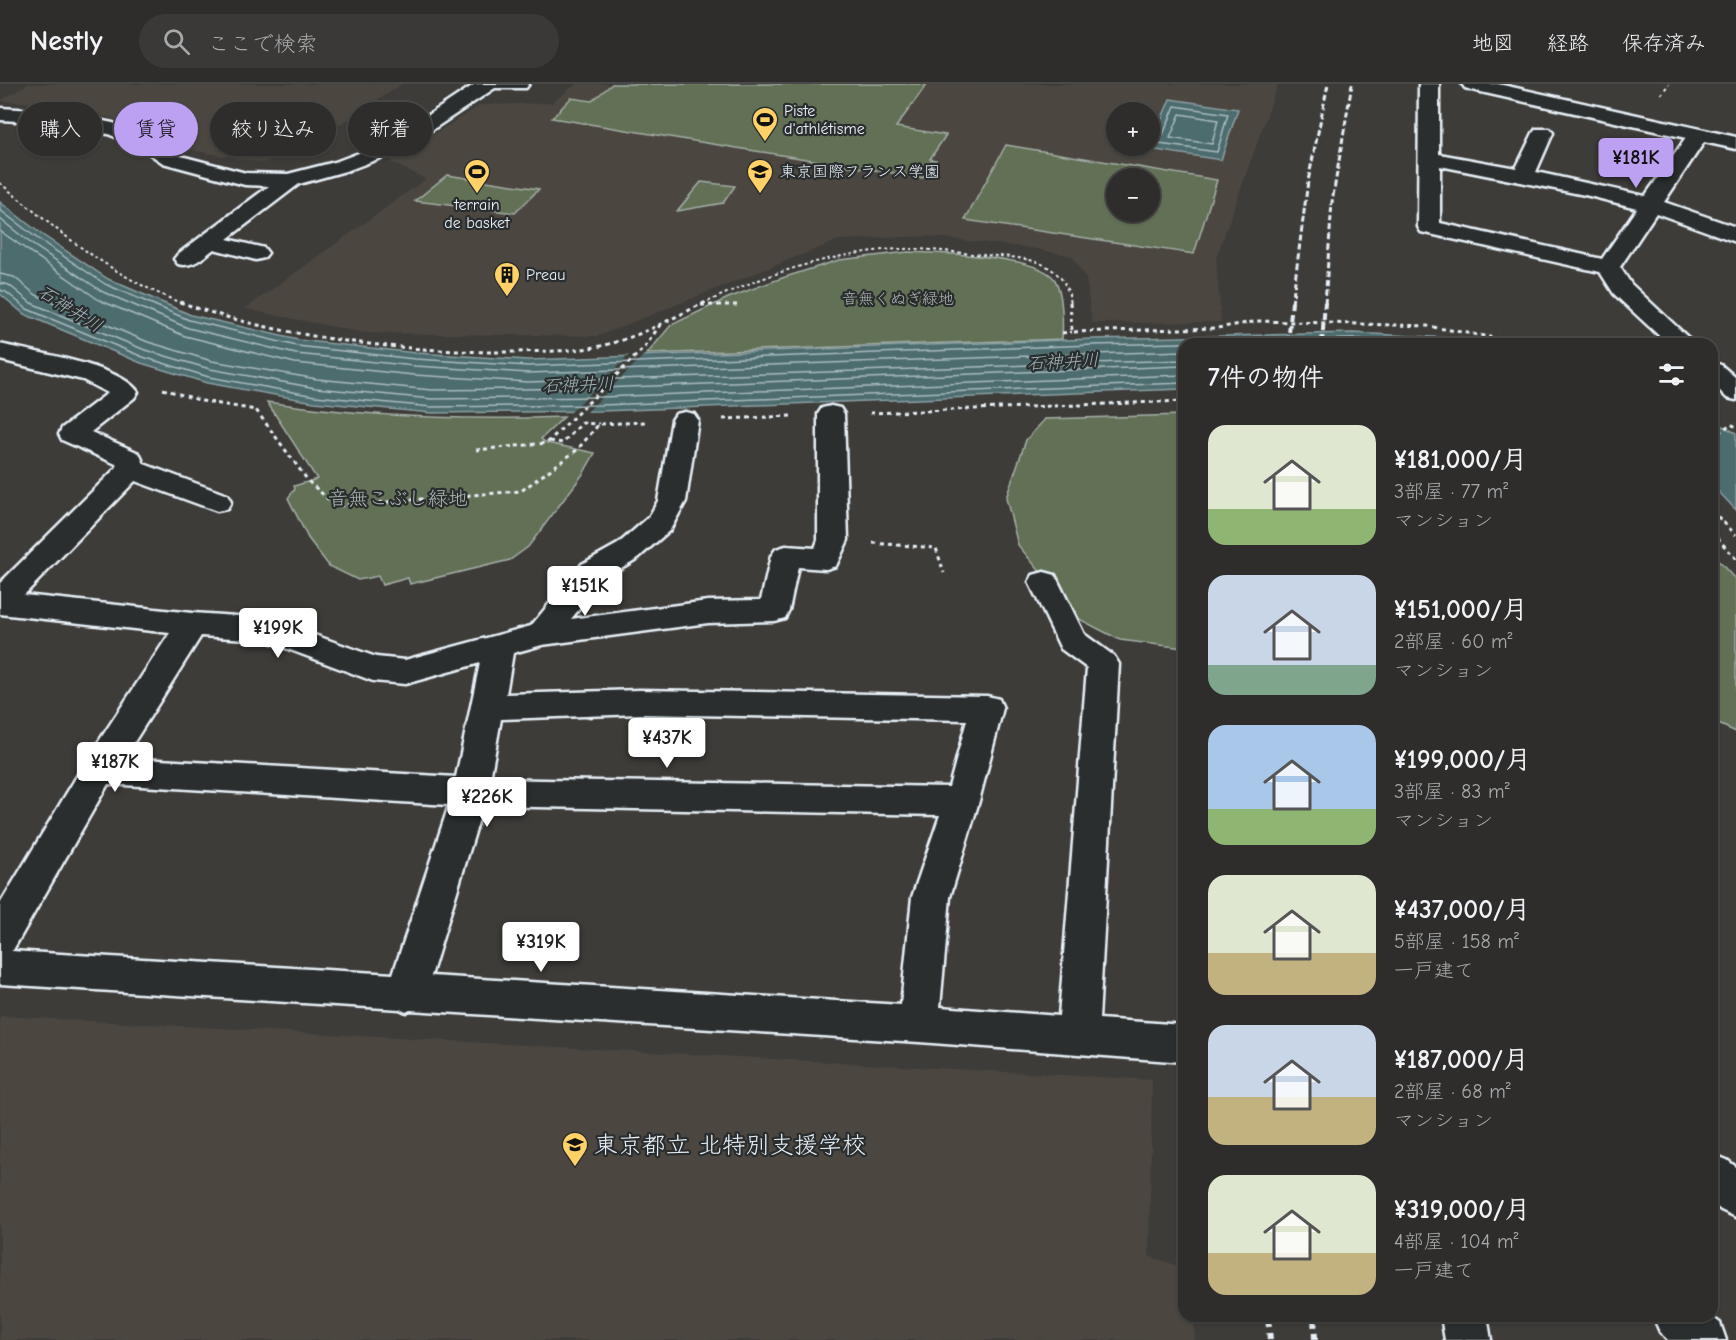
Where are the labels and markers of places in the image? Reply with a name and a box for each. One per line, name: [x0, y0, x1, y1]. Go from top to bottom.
place label: Piste d'athlétisme: [784, 102, 865, 138]
sports icon: Piste d'athlétisme: [750, 105, 780, 143]
pin: ¥181K: [1594, 138, 1678, 189]
sports icon: terrain de basket: [462, 157, 492, 195]
school or university icon: 東京国際フランス学園: [745, 157, 775, 195]
place label: 東京国際フランス学園: [780, 163, 940, 181]
place label: terrain de basket: [444, 196, 510, 232]
building icon: Preau: [492, 260, 522, 298]
place label: Preau: [526, 266, 565, 284]
pin: ¥151K: [543, 566, 627, 617]
pin: ¥199K: [236, 608, 320, 659]
pin: ¥437K: [625, 718, 709, 769]
pin: ¥187K: [73, 742, 157, 793]
pin: ¥226K: [445, 777, 529, 828]
pin: ¥319K: [499, 922, 583, 973]
school or university icon: 東京都立 北特別支援学校: [560, 1130, 590, 1168]
place label: 東京都立 北特別支援学校: [594, 1131, 866, 1159]

